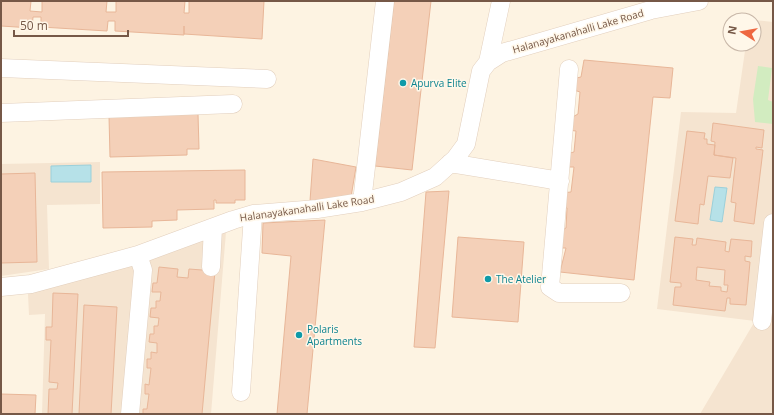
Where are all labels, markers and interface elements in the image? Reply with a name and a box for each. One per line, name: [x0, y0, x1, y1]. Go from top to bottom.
street label: Halanayakanahalli Lake Road: [511, 6, 645, 56]
scale bar: [14, 12, 128, 38]
north arrow: [722, 12, 762, 52]
text: 50 m: [20, 17, 48, 34]
text: N: [723, 24, 740, 36]
place label: Apurva Elite: [411, 76, 467, 90]
marker: Apurva Elite: [398, 78, 408, 88]
street label: Halanayakanahalli Lake Road: [239, 192, 375, 224]
place label: The Atelier: [496, 272, 546, 286]
marker: The Atelier: [483, 274, 493, 284]
place label: Polaris Apartments: [307, 322, 362, 348]
marker: Polaris Apartments: [294, 330, 304, 340]

